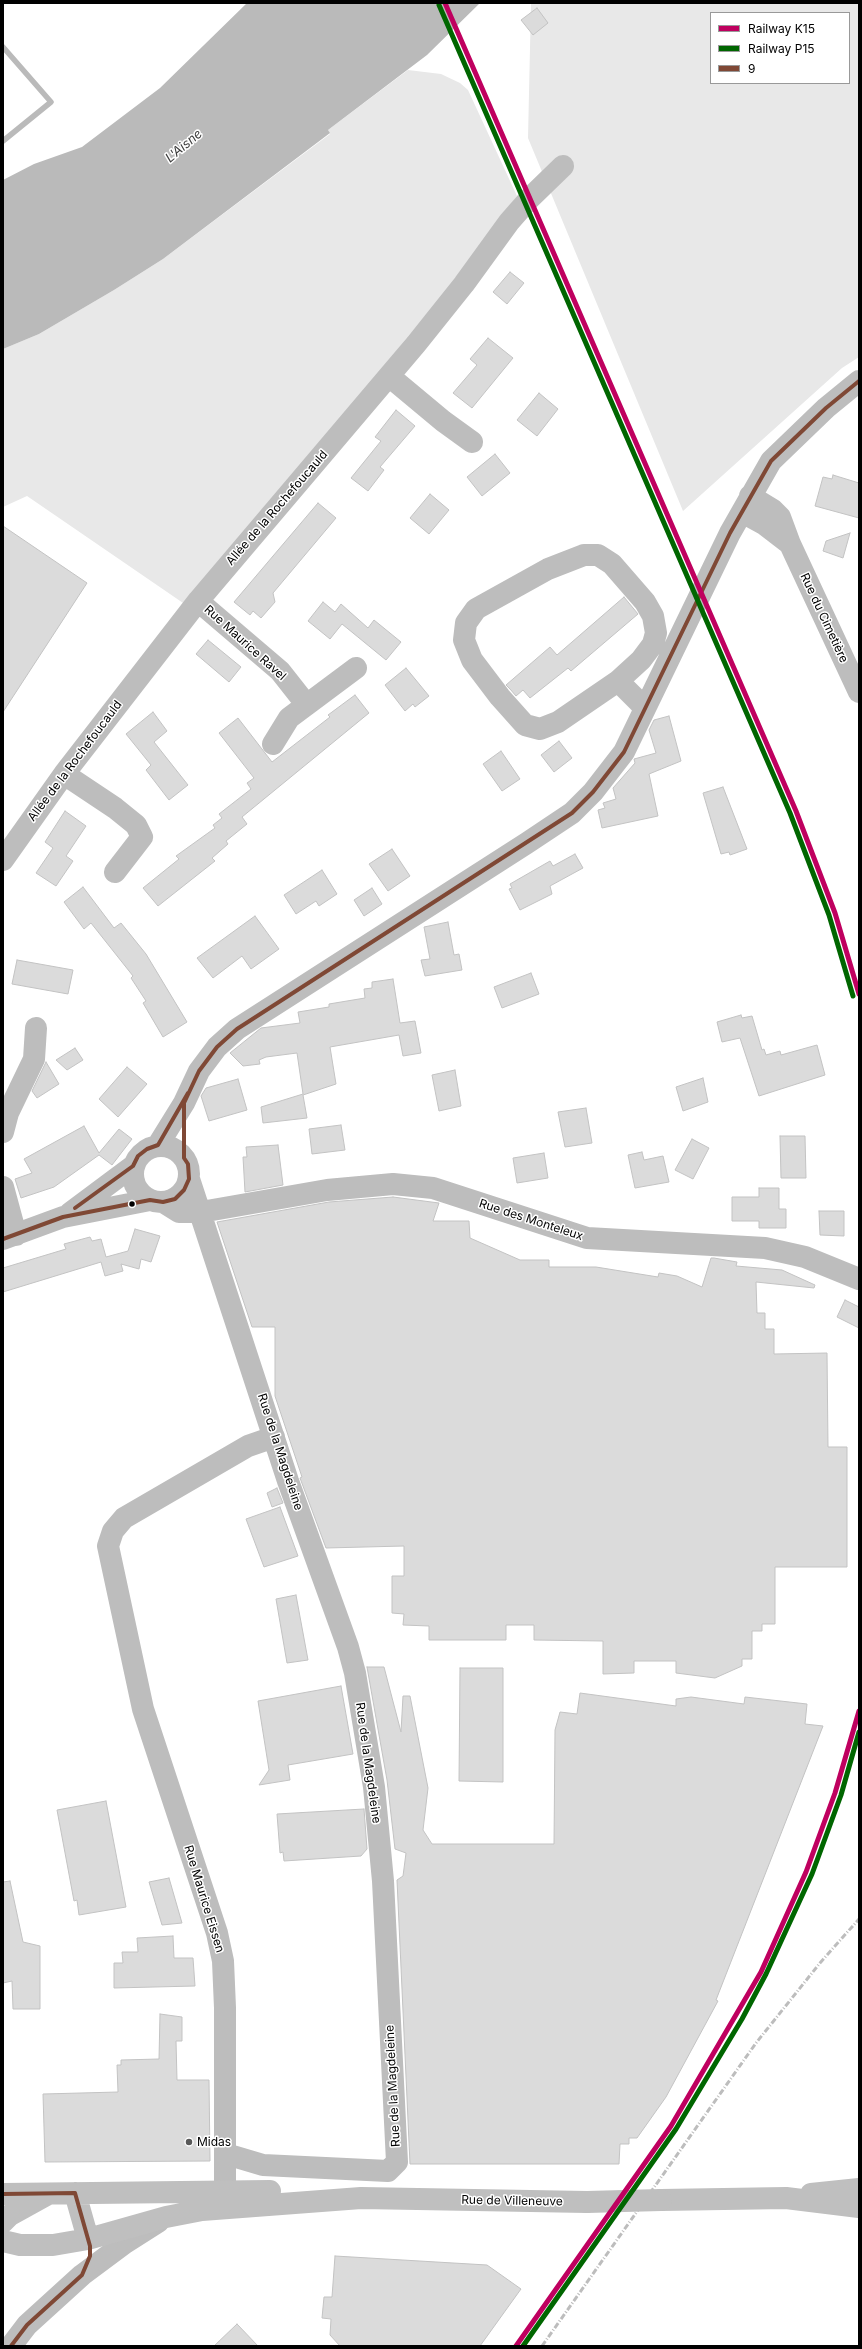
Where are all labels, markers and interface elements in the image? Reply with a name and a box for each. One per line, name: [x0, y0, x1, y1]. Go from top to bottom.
legend: [710, 12, 850, 84]
text: Railway K15: [748, 21, 815, 36]
text: Railway P15: [748, 41, 815, 56]
text: 9: [748, 61, 755, 76]
water label: L'Aisne: [162, 126, 206, 166]
street label: Allée de la Rochefoucauld: [223, 448, 331, 568]
street label: Rue du Cimetière: [797, 571, 851, 665]
street label: Rue Maurice Ravel: [201, 602, 289, 684]
street label: Allée de la Rochefoucauld: [25, 698, 125, 824]
street label: Rue des Monteleux: [477, 1196, 585, 1244]
unlabelled marker: [127, 1199, 137, 1209]
street label: Rue de la Magdeleine: [254, 1392, 306, 1512]
street label: Rue de la Magdeleine: [352, 1702, 384, 1824]
street label: Rue Maurice Eissen: [181, 1844, 227, 1954]
street label: Rue de la Magdeleine: [383, 2025, 403, 2147]
place label: Midas: [197, 2135, 231, 2149]
marker: Midas: [184, 2137, 194, 2147]
street label: Rue de Villeneuve: [461, 2193, 563, 2209]

